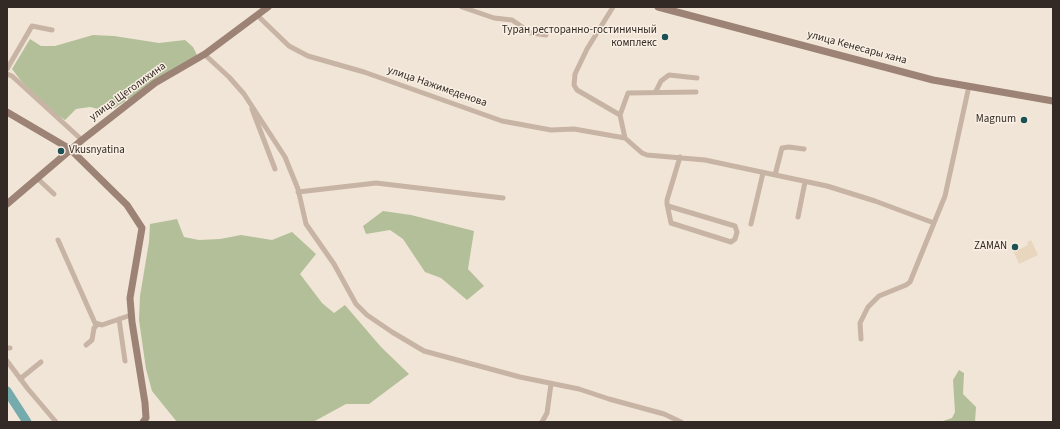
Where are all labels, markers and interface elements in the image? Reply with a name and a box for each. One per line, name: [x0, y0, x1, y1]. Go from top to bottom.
place label: Туран ресторанно-гостиничный комплекс: [502, 24, 657, 50]
street label: улица Кенесары хана: [806, 28, 908, 68]
marker: Туран ресторанно-гостиничный комплекс: [660, 32, 670, 42]
street label: улица Щеголихина: [87, 60, 169, 124]
street label: улица Нажимеденова: [385, 64, 489, 110]
place label: Magnum: [976, 113, 1016, 127]
marker: Magnum: [1019, 115, 1029, 125]
place label: Vkusnyatina: [69, 144, 125, 158]
marker: Vkusnyatina: [56, 146, 66, 156]
place label: ZAMAN: [974, 240, 1007, 254]
marker: ZAMAN: [1010, 242, 1020, 252]

